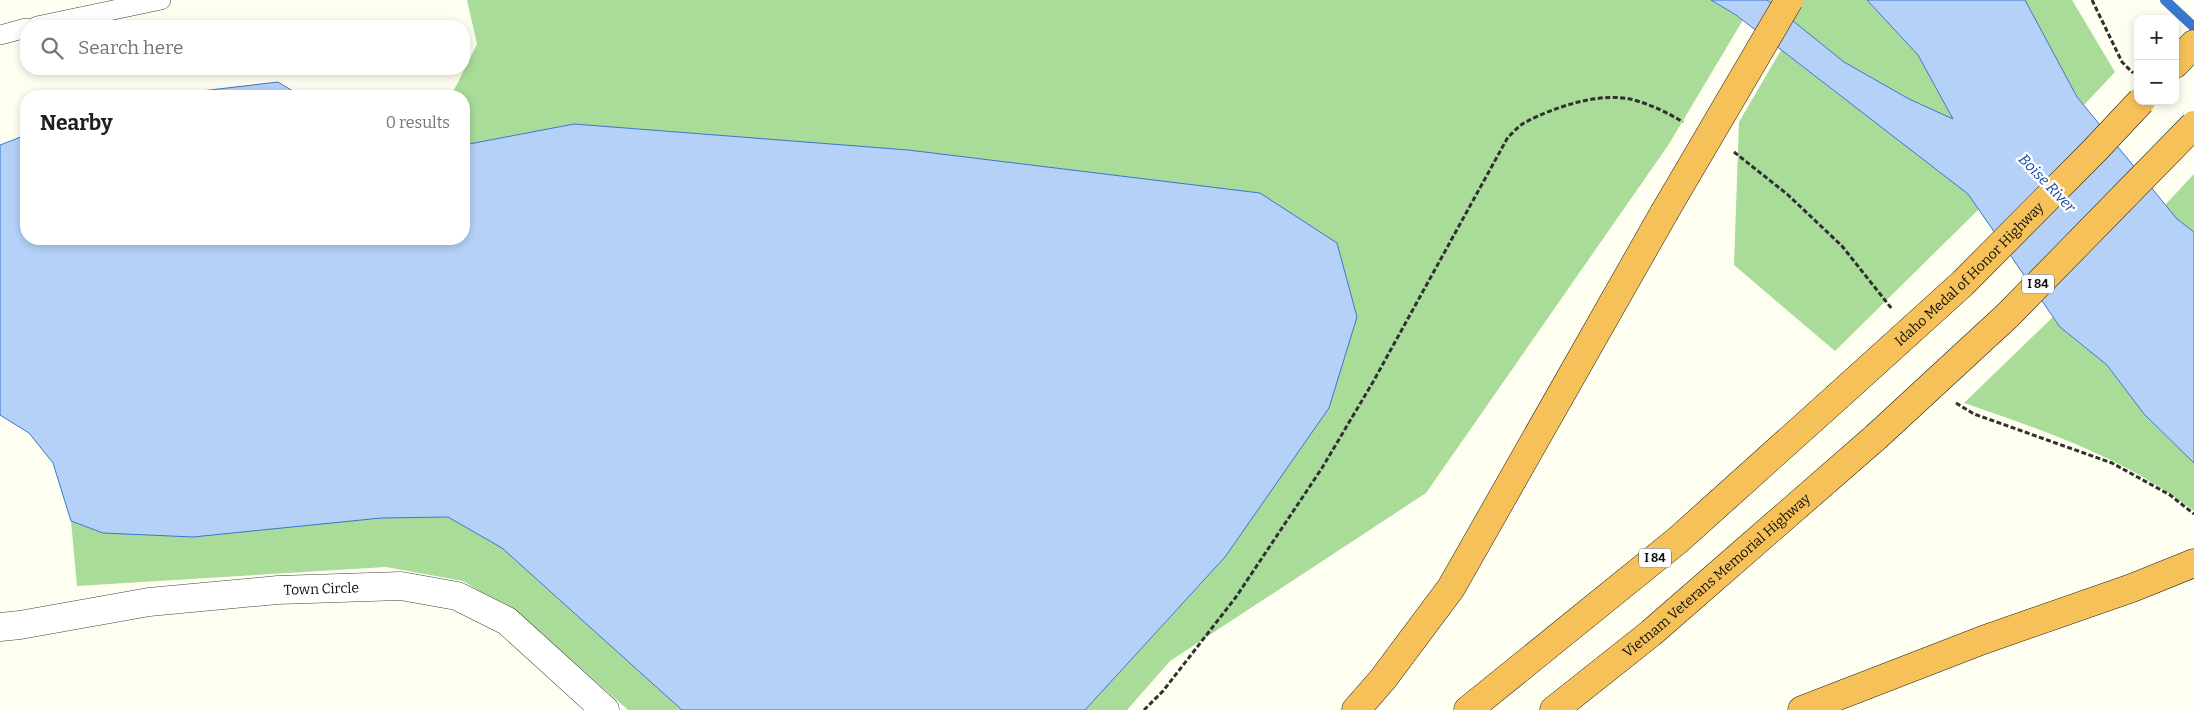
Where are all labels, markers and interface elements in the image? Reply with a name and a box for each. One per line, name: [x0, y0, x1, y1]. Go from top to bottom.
map controls: [2134, 15, 2179, 105]
button: +: [2134, 15, 2179, 60]
search box: [20, 20, 470, 75]
icon: search: [38, 34, 66, 62]
text: Search here: [78, 36, 183, 59]
button: −: [2134, 60, 2179, 105]
text: Nearby: [40, 110, 113, 136]
text: 0 results: [386, 113, 450, 132]
water label: Boise River: [2015, 150, 2080, 216]
street label: Idaho Medal of Honor Highway: [1891, 198, 2048, 350]
road number: I 84: [2022, 274, 2054, 294]
street label: Vietnam Veterans Memorial Highway: [1619, 490, 1814, 661]
road number: I 84: [1639, 548, 1671, 568]
street label: Town Circle: [283, 579, 359, 599]

